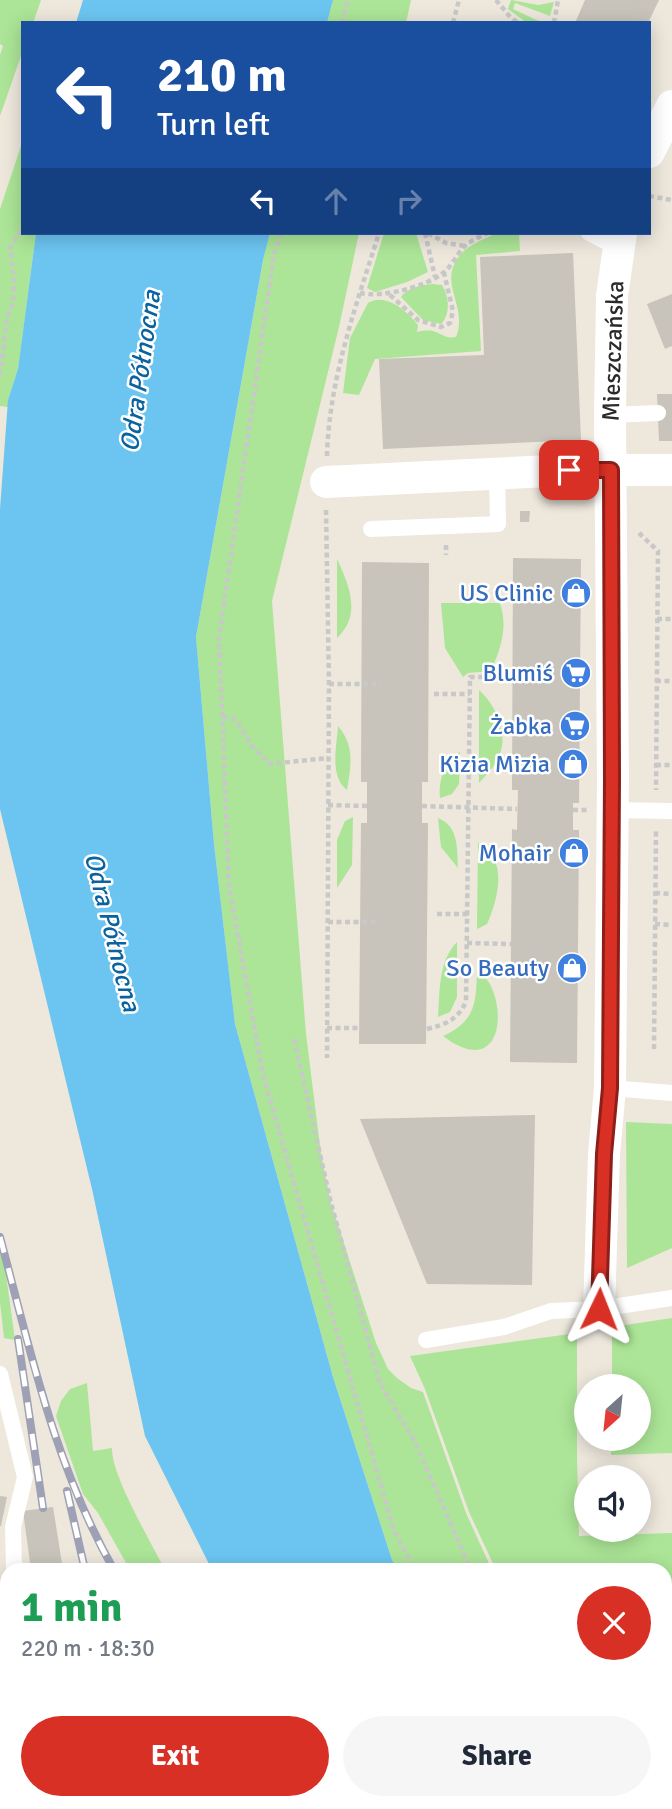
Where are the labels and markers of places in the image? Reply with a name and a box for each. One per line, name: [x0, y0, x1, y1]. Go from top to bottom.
pin: [539, 440, 599, 500]
shop icon: US Clinic: [559, 576, 593, 610]
place label: US Clinic: [460, 578, 553, 608]
supermarket icon: Blumiś: [559, 656, 593, 690]
place label: Blumiś: [482, 658, 553, 688]
supermarket icon: Żabka: [558, 709, 592, 743]
place label: Żabka: [490, 711, 552, 741]
shop icon: Kizia Mizia: [556, 747, 590, 781]
place label: Kizia Mizia: [439, 749, 550, 779]
shop icon: Mohair: [557, 836, 591, 870]
place label: Mohair: [479, 838, 551, 868]
shop icon: So Beauty: [555, 951, 589, 985]
place label: So Beauty: [446, 953, 549, 983]

